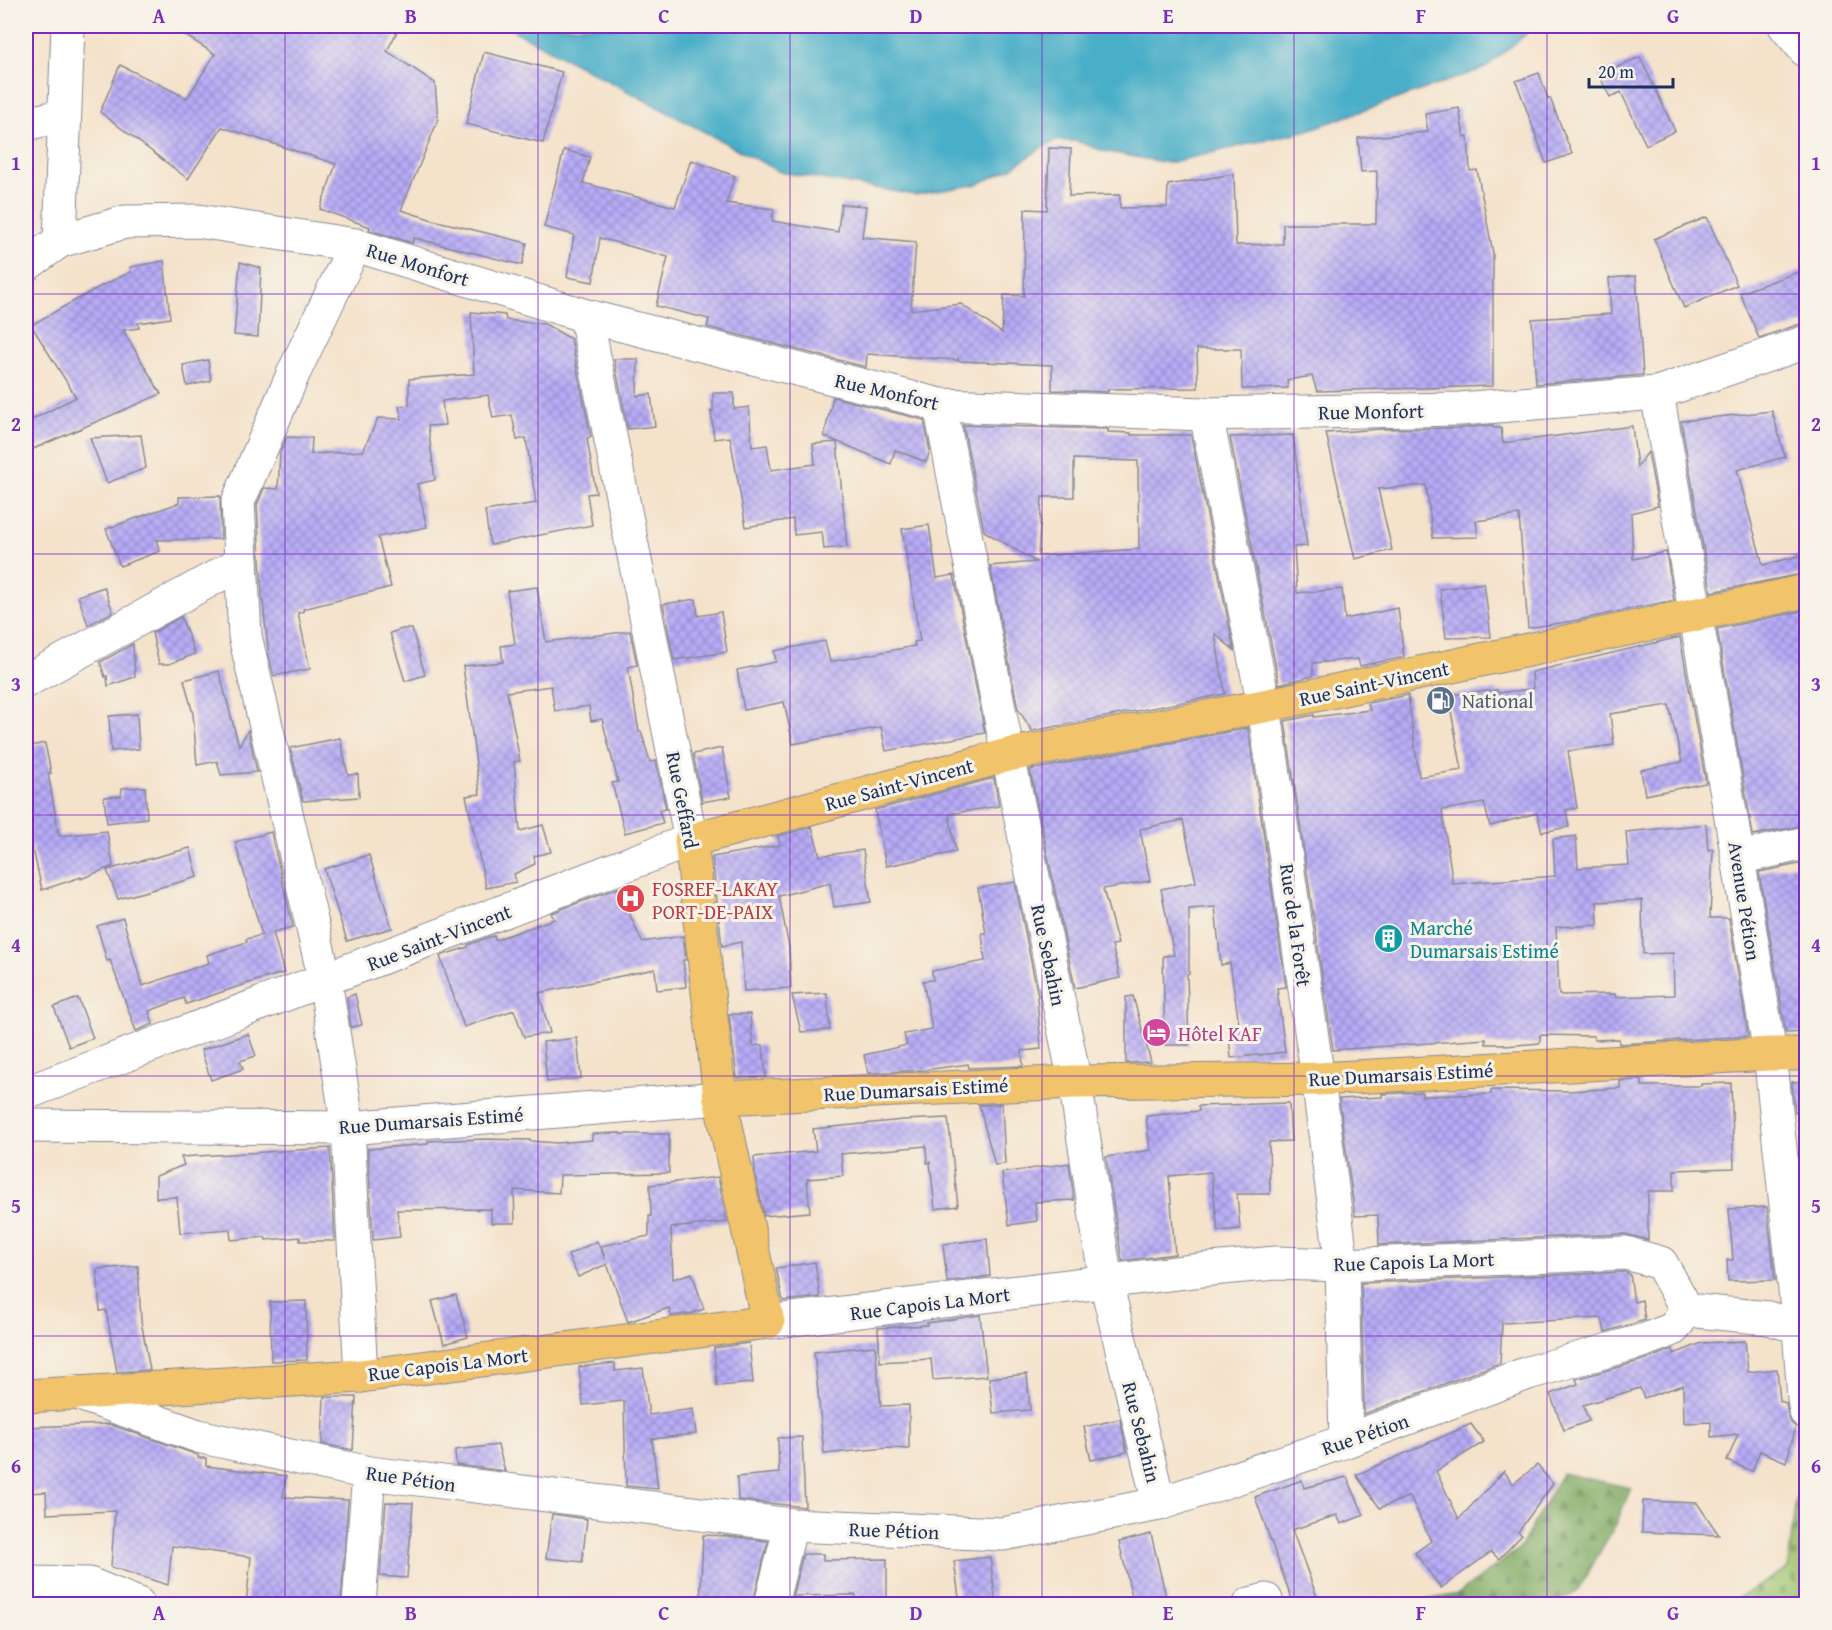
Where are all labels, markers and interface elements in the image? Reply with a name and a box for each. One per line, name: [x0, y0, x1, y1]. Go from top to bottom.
text: A: [153, 1, 166, 30]
text: B: [405, 1, 417, 30]
text: C: [658, 1, 670, 30]
text: D: [909, 1, 923, 30]
text: E: [1163, 1, 1174, 30]
text: F: [1416, 1, 1426, 30]
text: G: [1667, 1, 1679, 30]
scale bar: [1589, 51, 1673, 89]
text: 20 m: [1598, 58, 1634, 85]
text: 1: [11, 148, 21, 177]
text: 1: [1811, 148, 1821, 177]
street label: Rue Monfort: [363, 235, 473, 293]
street label: Rue Monfort: [832, 365, 942, 417]
street label: Rue Monfort: [1318, 396, 1424, 426]
text: 2: [11, 409, 21, 438]
text: 2: [1811, 409, 1821, 438]
street label: Rue Saint-Vincent: [1296, 653, 1452, 713]
text: 3: [11, 669, 21, 698]
text: 3: [1811, 669, 1821, 698]
fuel station icon: National: [1425, 684, 1457, 716]
place label: National: [1462, 686, 1534, 715]
street label: Rue Geffard: [659, 749, 707, 851]
street label: Rue Saint-Vincent: [822, 750, 976, 818]
street label: Avenue Pétion: [1721, 839, 1769, 963]
street label: Rue de la Forêt: [1273, 862, 1319, 988]
place label: FOSREF-LAKAY PORT-DE-PAIX: [652, 874, 778, 926]
hospital icon: FOSREF-LAKAY PORT-DE-PAIX: [615, 883, 647, 915]
street label: Rue Saint-Vincent: [363, 896, 515, 978]
street label: Rue Sebahin: [1024, 902, 1074, 1008]
place label: Marché Dumarsais Estimé: [1410, 913, 1559, 965]
building icon: Marché Dumarsais Estimé: [1373, 922, 1405, 954]
text: 4: [11, 930, 21, 959]
text: 4: [1811, 930, 1821, 959]
hotel icon: Hôtel KAF: [1141, 1017, 1173, 1049]
place label: Hôtel KAF: [1178, 1019, 1262, 1048]
street label: Rue Dumarsais Estimé: [1308, 1055, 1494, 1093]
street label: Rue Dumarsais Estimé: [823, 1070, 1009, 1108]
street label: Rue Dumarsais Estimé: [338, 1099, 524, 1141]
text: 5: [11, 1191, 21, 1220]
text: 5: [1811, 1191, 1821, 1220]
street label: Rue Capois La Mort: [1333, 1244, 1495, 1278]
street label: Rue Capois La Mort: [848, 1279, 1012, 1327]
street label: Rue Capois La Mort: [366, 1340, 530, 1388]
street label: Rue Sebahin: [1115, 1378, 1169, 1486]
street label: Rue Pétion: [1318, 1406, 1412, 1462]
text: 6: [11, 1451, 21, 1480]
text: 6: [1811, 1451, 1821, 1480]
street label: Rue Pétion: [364, 1457, 458, 1499]
street label: Rue Pétion: [848, 1514, 940, 1546]
text: A: [153, 1598, 166, 1627]
text: B: [405, 1598, 417, 1627]
text: C: [658, 1598, 670, 1627]
text: D: [909, 1598, 923, 1627]
text: E: [1163, 1598, 1174, 1627]
text: F: [1416, 1598, 1426, 1627]
text: G: [1667, 1598, 1679, 1627]

